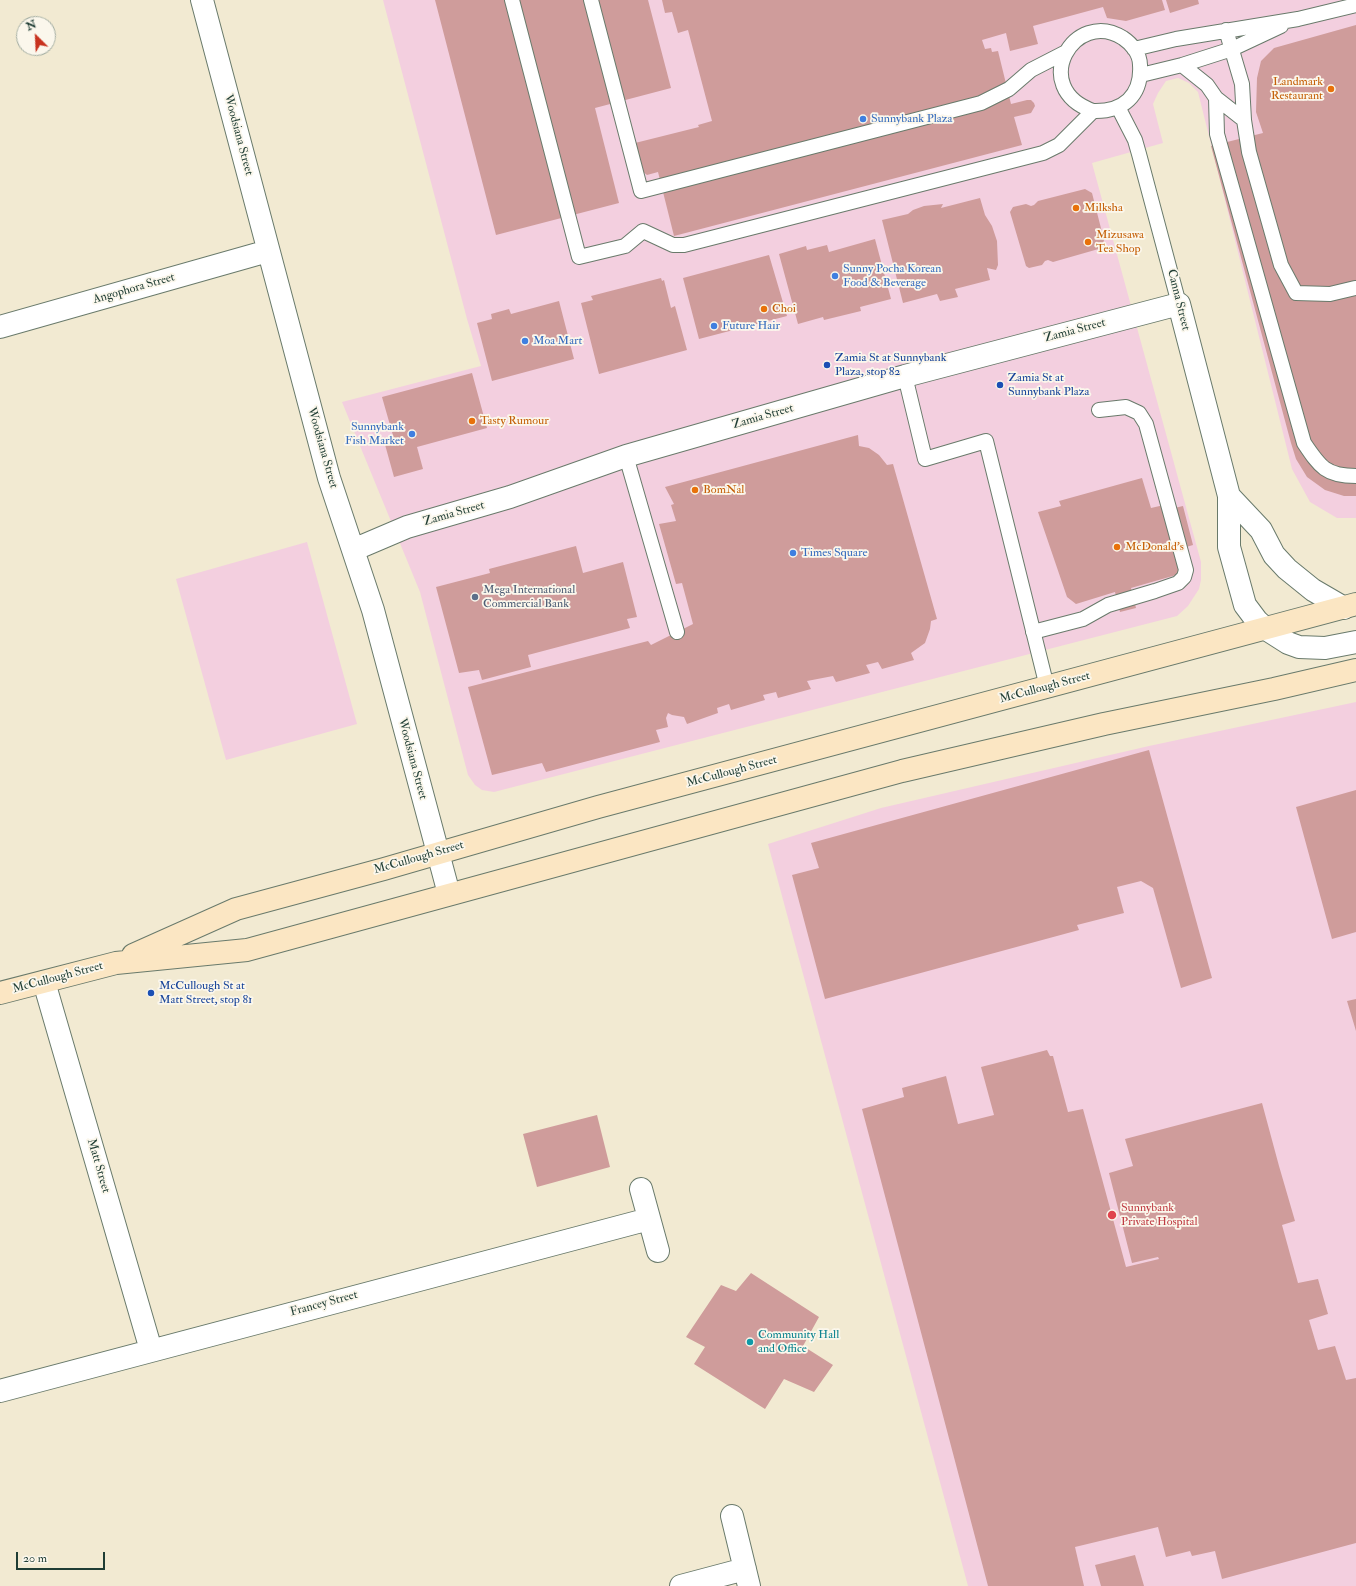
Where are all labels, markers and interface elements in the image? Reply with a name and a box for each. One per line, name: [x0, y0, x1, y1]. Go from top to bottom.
north arrow: [16, 16, 56, 56]
text: N: [24, 18, 38, 33]
place label: Landmark Restaurant: [1271, 75, 1323, 103]
marker: Landmark Restaurant: [1326, 84, 1336, 94]
street label: Woodsiana Street: [220, 93, 256, 177]
place label: Sunnybank Plaza: [871, 112, 952, 126]
marker: Sunnybank Plaza: [858, 114, 868, 124]
place label: Milksha: [1084, 201, 1123, 215]
marker: Milksha: [1071, 203, 1081, 213]
place label: Mizusawa Tea Shop: [1096, 228, 1144, 256]
marker: Mizusawa Tea Shop: [1083, 237, 1093, 247]
place label: Sunny Pocha Korean Food & Beverage: [843, 262, 941, 290]
street label: Canna Street: [1163, 268, 1193, 332]
street label: Angophora Street: [91, 270, 177, 308]
marker: Sunny Pocha Korean Food & Beverage: [830, 271, 840, 281]
place label: Choi: [772, 302, 796, 316]
marker: Choi: [759, 304, 769, 314]
street label: Zamia Street: [1043, 316, 1107, 346]
place label: Future Hair: [722, 319, 780, 333]
marker: Future Hair: [709, 321, 719, 331]
place label: Moa Mart: [533, 334, 582, 348]
marker: Moa Mart: [520, 336, 530, 346]
place label: Zamia St at Sunnybank Plaza, stop 82: [835, 351, 946, 379]
marker: Zamia St at Sunnybank Plaza, stop 82: [822, 360, 832, 370]
place label: Zamia St at Sunnybank Plaza: [1008, 371, 1089, 399]
marker: Zamia St at Sunnybank Plaza: [995, 380, 1005, 390]
street label: Zamia Street: [731, 401, 795, 433]
street label: Woodsiana Street: [304, 406, 340, 490]
place label: Tasty Rumour: [480, 414, 549, 428]
marker: Tasty Rumour: [467, 416, 477, 426]
place label: Sunnybank Fish Market: [345, 420, 404, 448]
marker: Sunnybank Fish Market: [407, 429, 417, 439]
place label: BomNal: [703, 483, 744, 497]
marker: BomNal: [690, 485, 700, 495]
street label: Zamia Street: [422, 498, 486, 530]
place label: McDonald's: [1125, 540, 1184, 554]
marker: McDonald's: [1112, 542, 1122, 552]
place label: Times Square: [801, 546, 867, 560]
marker: Times Square: [788, 548, 798, 558]
place label: Mega International Commercial Bank: [483, 583, 575, 611]
marker: Mega International Commercial Bank: [470, 592, 480, 602]
street label: McCullough Street: [998, 669, 1092, 707]
street label: Woodsiana Street: [394, 717, 430, 801]
street label: McCullough Street: [685, 753, 779, 791]
street label: McCullough Street: [372, 838, 466, 878]
street label: McCullough Street: [11, 959, 105, 997]
place label: McCullough St at Matt Street, stop 81: [159, 979, 252, 1007]
marker: McCullough St at Matt Street, stop 81: [146, 988, 156, 998]
street label: Matt Street: [83, 1137, 113, 1195]
place label: Sunnybank Private Hospital: [1121, 1201, 1198, 1229]
marker: Sunnybank Private Hospital: [1106, 1209, 1118, 1221]
street label: Francey Street: [289, 1288, 359, 1320]
place label: Community Hall and Office: [758, 1328, 839, 1356]
marker: Community Hall and Office: [745, 1337, 755, 1347]
scale bar: [18, 1544, 107, 1570]
text: 20 m: [23, 1551, 47, 1566]

